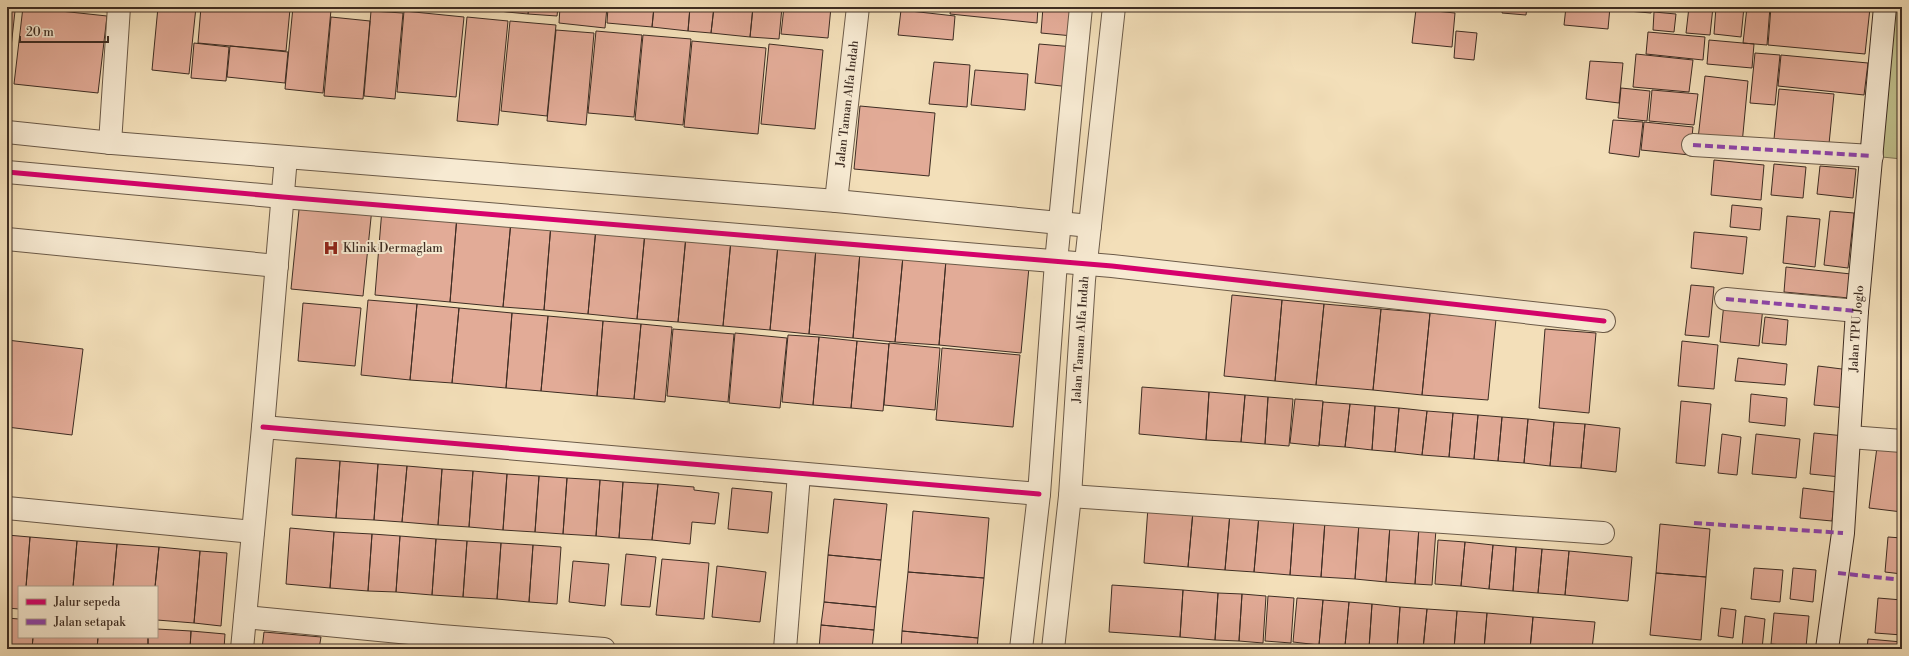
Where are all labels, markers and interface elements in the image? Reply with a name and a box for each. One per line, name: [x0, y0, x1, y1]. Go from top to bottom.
scale bar: [20, 18, 108, 44]
text: 20 m: [26, 25, 54, 40]
street label: Jalan Taman Alfa Indah: [833, 40, 862, 169]
hospital icon: Klinik Dermaglam: [322, 239, 340, 257]
place label: Klinik Dermaglam: [343, 241, 443, 256]
street label: Jalan Taman Alfa Indah: [1069, 275, 1092, 404]
street label: Jalan TPU Joglo: [1846, 284, 1867, 373]
legend: [18, 586, 158, 638]
text: Jalur sepeda: [53, 595, 121, 610]
text: Jalan setapak: [53, 615, 126, 630]

